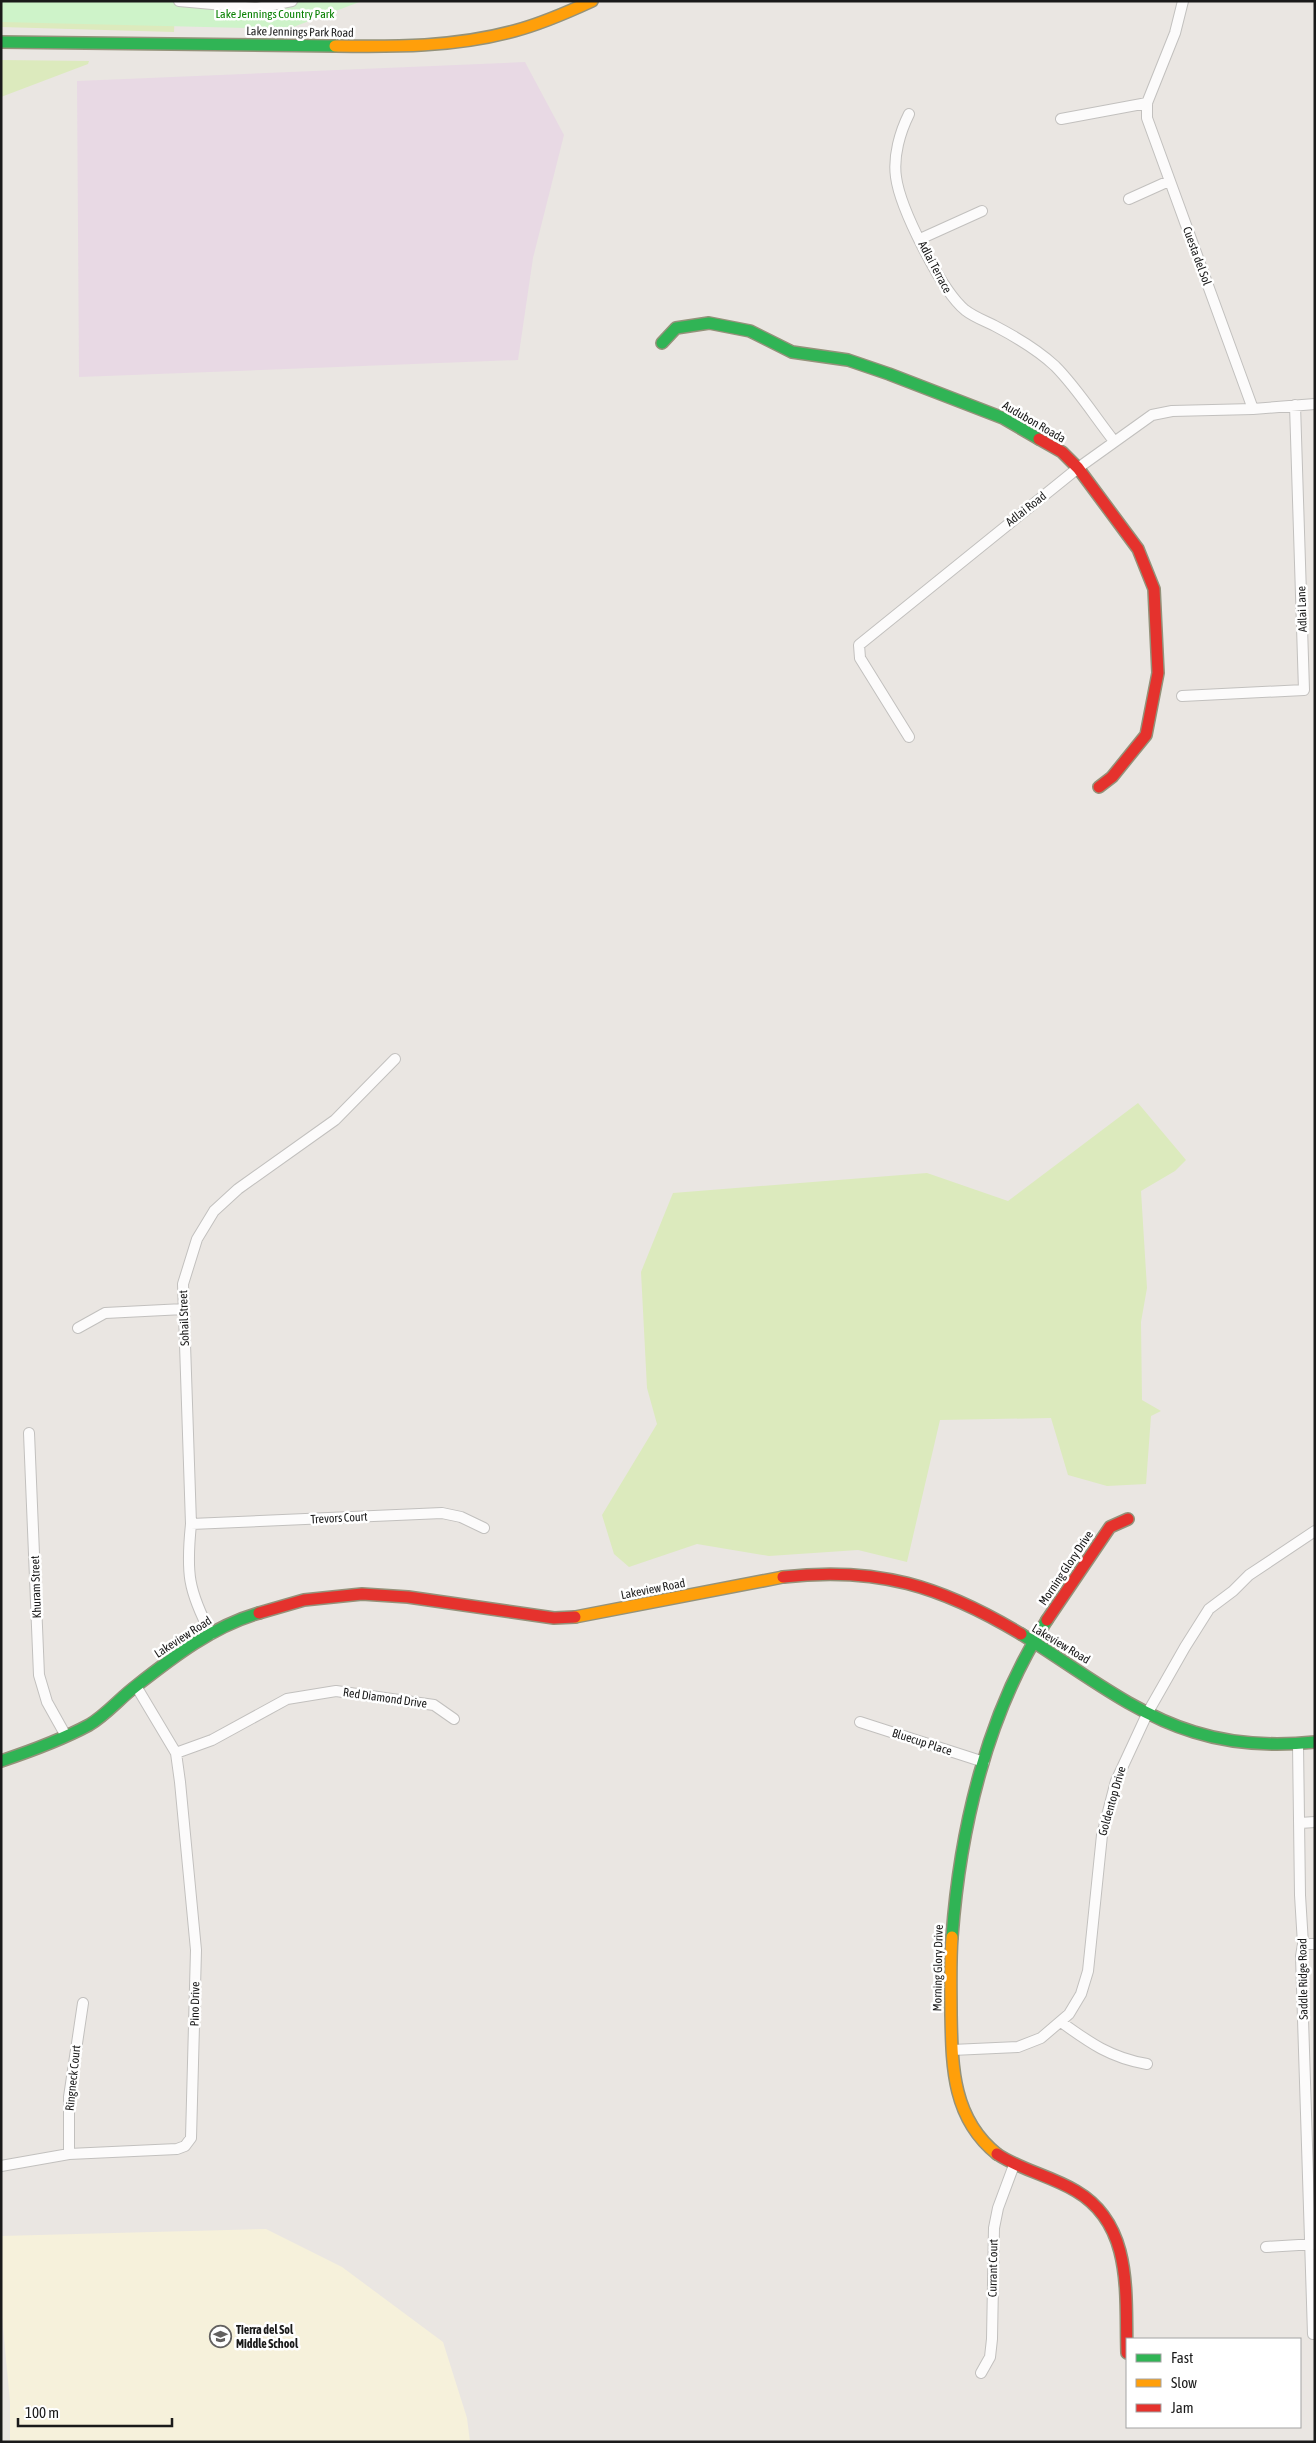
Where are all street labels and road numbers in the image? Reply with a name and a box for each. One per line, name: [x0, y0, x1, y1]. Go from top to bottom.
street label: Lake Jennings Park Road: [246, 24, 354, 40]
street label: Cuesta del Sol: [1180, 225, 1214, 288]
street label: Adlai Terrace: [915, 239, 955, 295]
street label: Audubon Roada: [1000, 398, 1068, 446]
street label: Adlai Road: [1003, 489, 1049, 529]
street label: Adlai Lane: [1294, 586, 1310, 632]
street label: Sohail Street: [176, 1289, 192, 1346]
street label: Trevors Court: [310, 1509, 368, 1526]
street label: Morning Glory Drive: [1036, 1528, 1096, 1608]
street label: Khuram Street: [28, 1555, 44, 1619]
street label: Lakeview Road: [620, 1576, 686, 1602]
street label: Lakeview Road: [152, 1613, 214, 1661]
street label: Lakeview Road: [1029, 1621, 1093, 1667]
street label: Red Diamond Drive: [342, 1685, 428, 1711]
street label: Bluecup Place: [890, 1726, 954, 1758]
street label: Goldentop Drive: [1095, 1765, 1129, 1837]
street label: Morning Glory Drive: [930, 1924, 946, 2012]
street label: Saddle Ridge Road: [1295, 1938, 1311, 2020]
street label: Pino Drive: [188, 1981, 202, 2027]
street label: Ringneck Court: [63, 2044, 83, 2112]
street label: Currant Court: [985, 2238, 1001, 2297]

